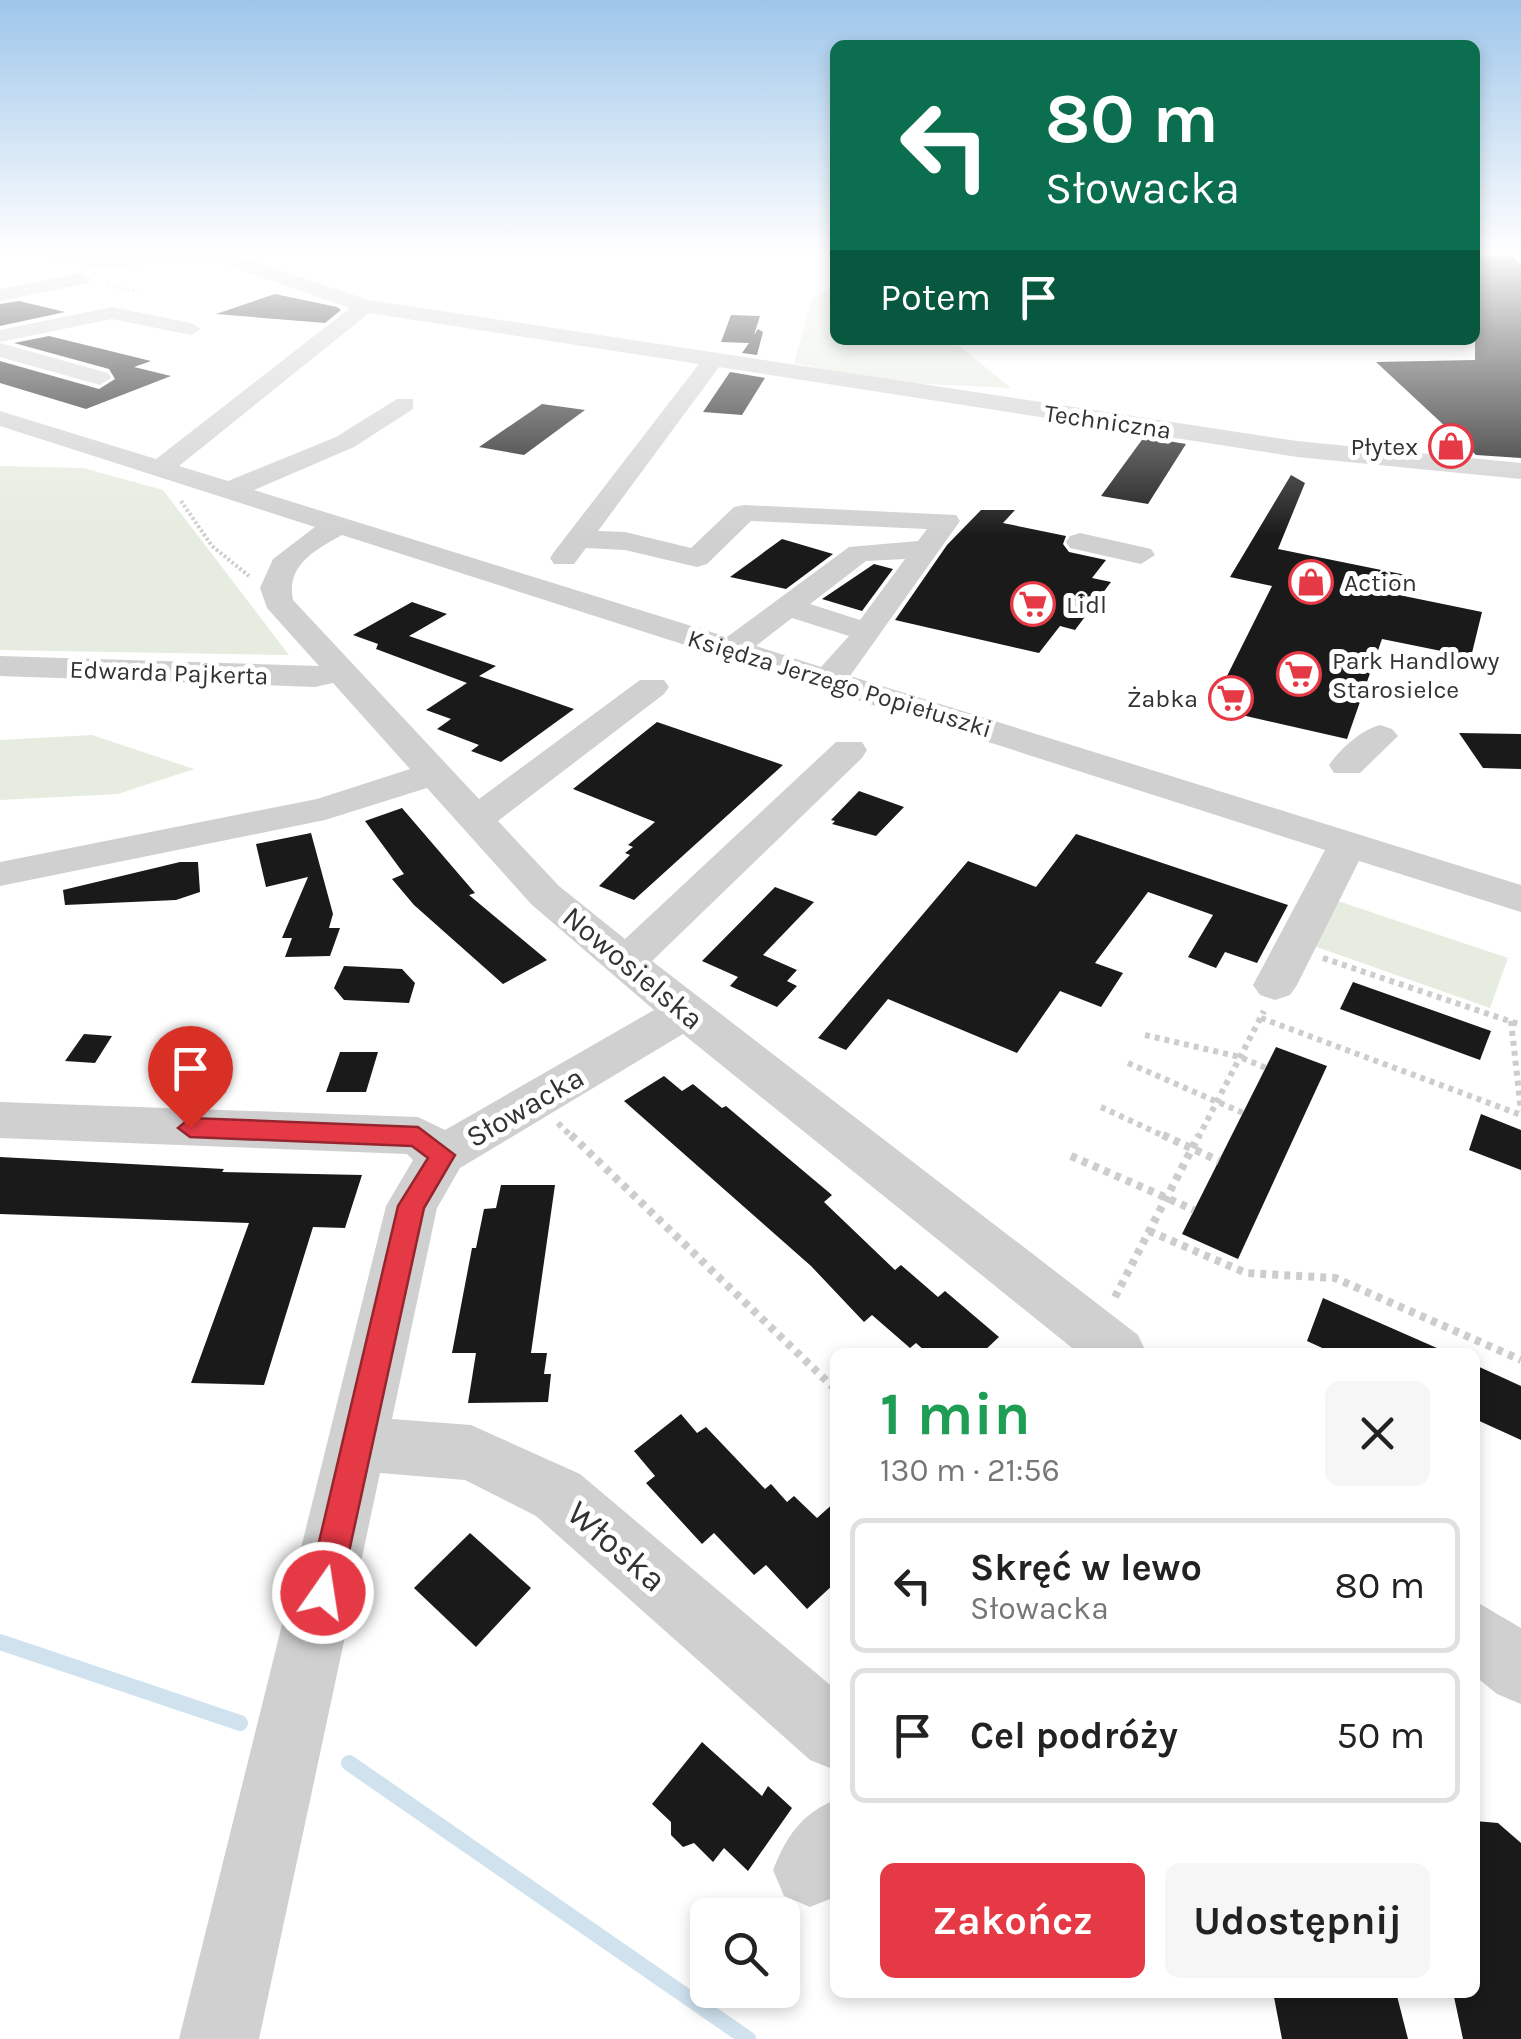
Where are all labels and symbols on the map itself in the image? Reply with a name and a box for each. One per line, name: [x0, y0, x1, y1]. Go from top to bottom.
street label: Techniczna: [1043, 398, 1173, 445]
shop icon: Płytex: [1428, 423, 1474, 469]
place label: Płytex: [1350, 432, 1418, 461]
shop icon: Action: [1288, 559, 1334, 605]
place label: Action: [1344, 568, 1417, 597]
supermarket icon: Lidl: [1010, 581, 1056, 627]
place label: Lidl: [1066, 590, 1107, 619]
street label: Księdza Jerzego Popiełuszki: [684, 623, 995, 744]
place label: Park Handlowy Starosielce: [1332, 646, 1500, 704]
supermarket icon: Park Handlowy Starosielce: [1276, 651, 1322, 697]
street label: Edwarda Pajkerta: [69, 655, 269, 690]
supermarket icon: Żabka: [1208, 675, 1254, 721]
place label: Żabka: [1127, 684, 1198, 713]
street label: Nowosielska: [555, 899, 711, 1037]
pin: [148, 1026, 233, 1129]
street label: Słowacka: [460, 1059, 590, 1155]
street label: Włoska: [559, 1492, 675, 1600]
position arrow: [271, 1541, 375, 1645]

